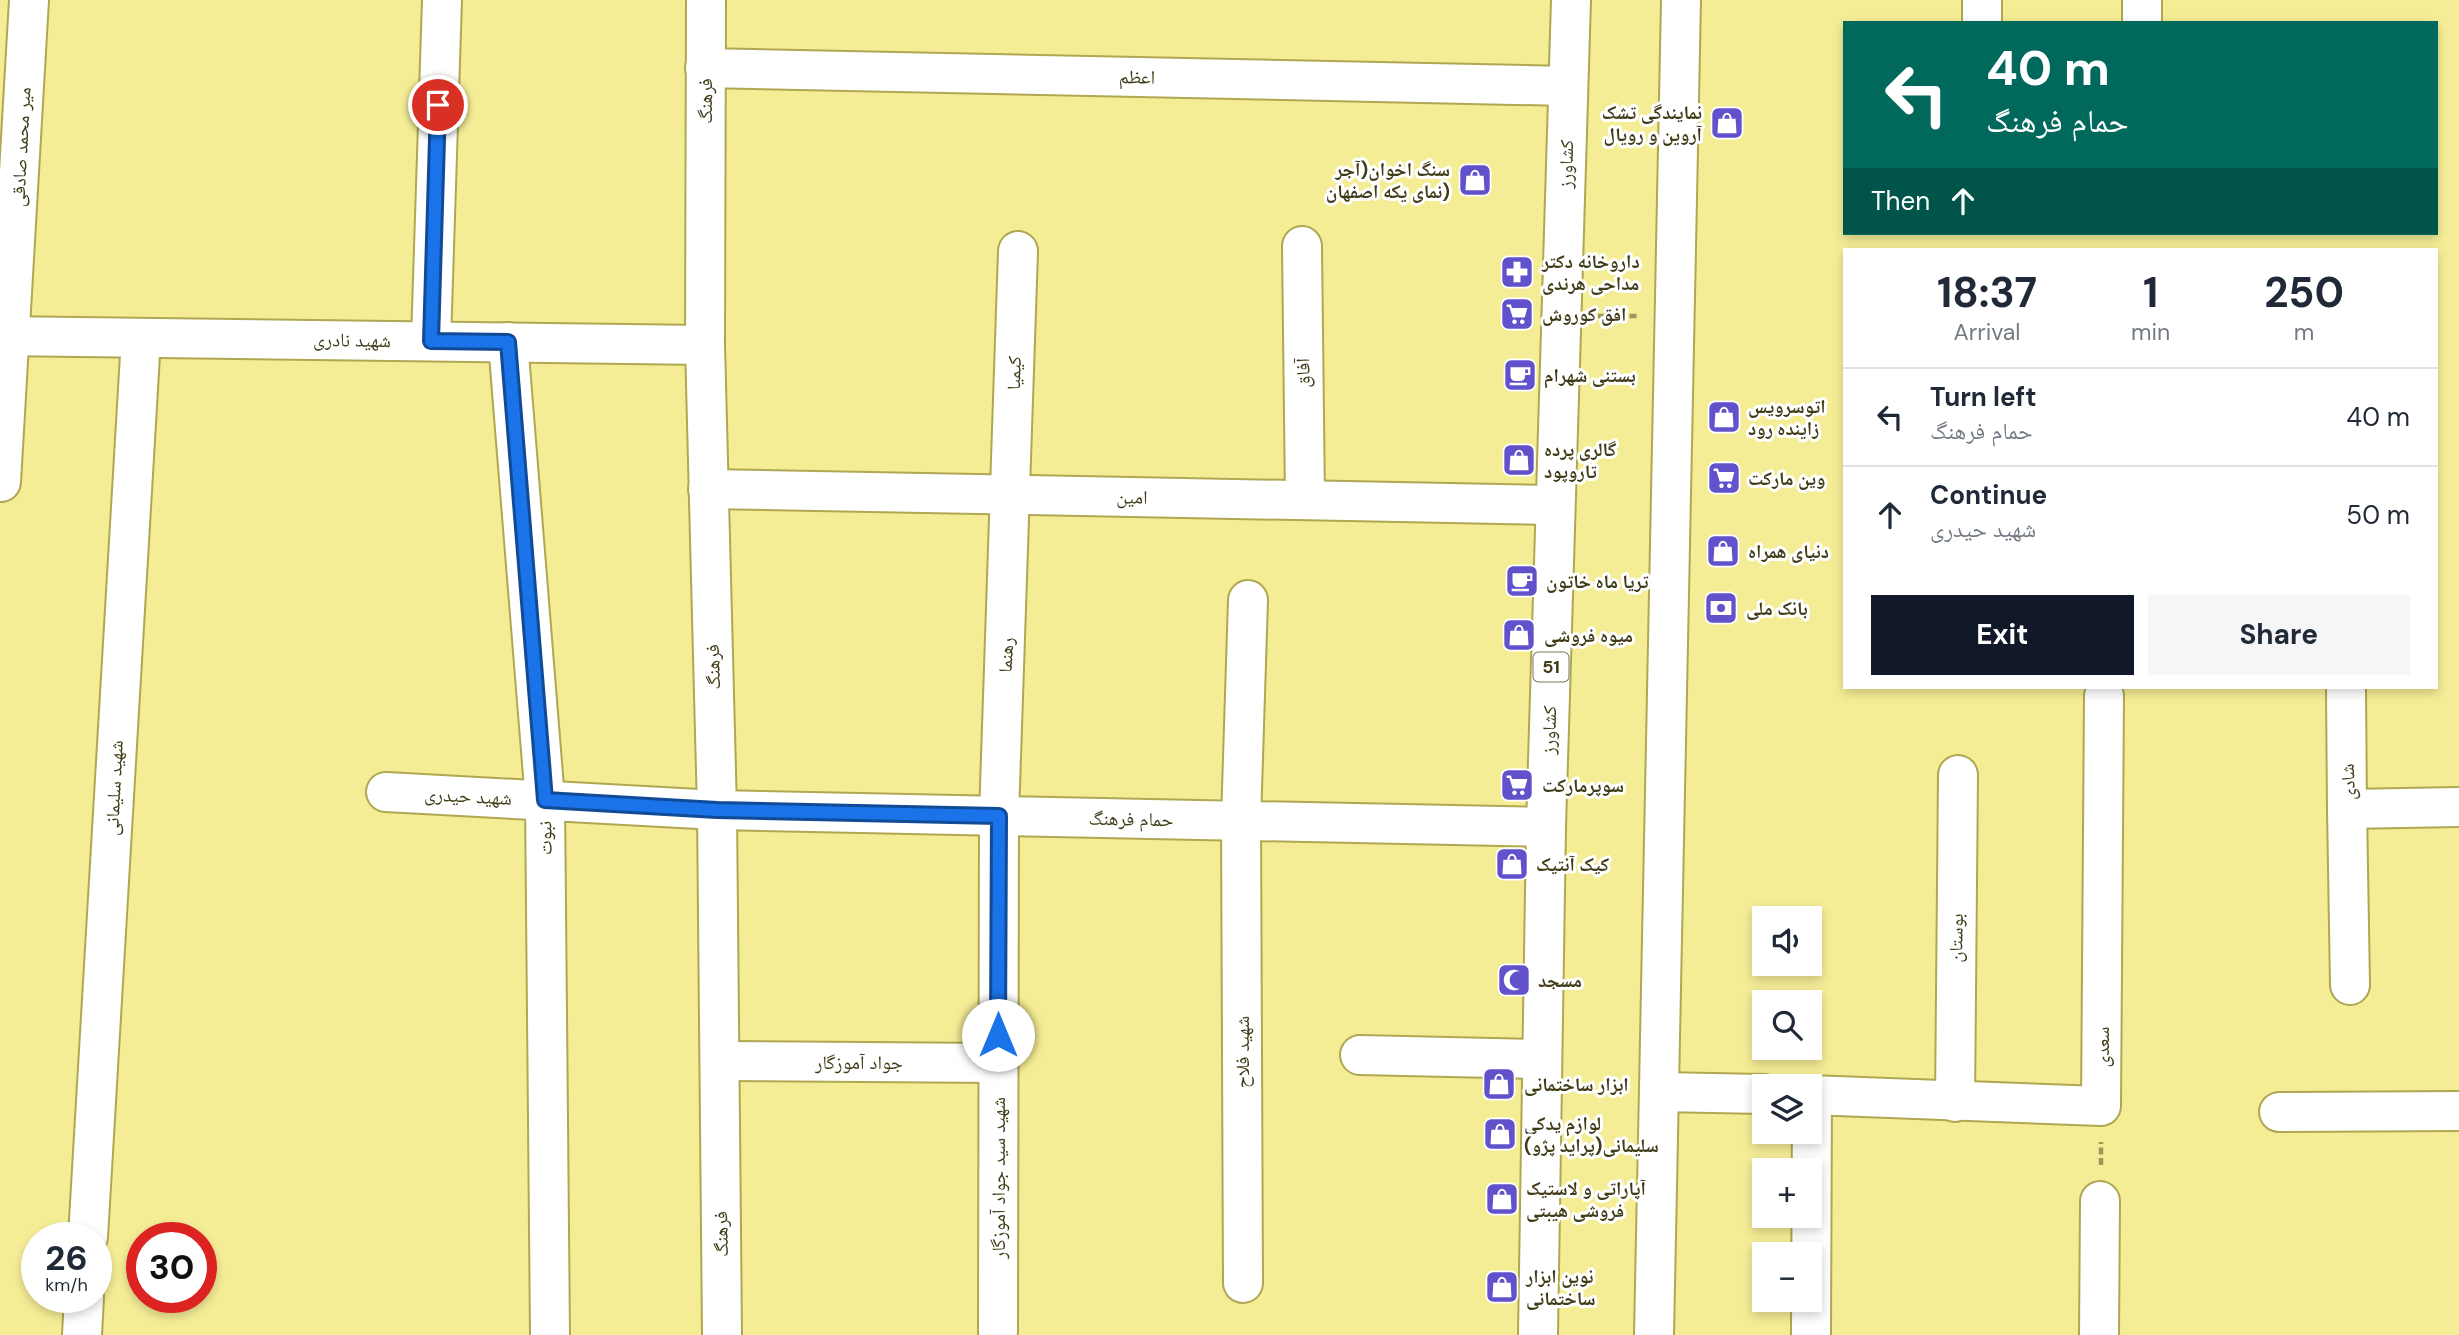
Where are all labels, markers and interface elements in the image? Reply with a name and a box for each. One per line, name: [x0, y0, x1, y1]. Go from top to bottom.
text: 40 m: [1986, 36, 2110, 100]
icon: left: [1871, 49, 1962, 140]
street label: اعظم: [1119, 64, 1155, 90]
pin: [408, 75, 468, 135]
street label: فرهنگ: [693, 78, 718, 124]
street label: میر محمد صادقی: [5, 86, 37, 208]
icon: arrive: [419, 86, 457, 124]
place label: نمایندگی تشک آروین و رویال: [1602, 100, 1703, 147]
text: حمام فرهنگ: [1986, 100, 2129, 142]
shop icon: نمایندگی تشک آروین و رویال: [1708, 104, 1746, 142]
street label: کشاورز: [1553, 139, 1579, 190]
place label: سنگ اخوان(آجر نمای یکه اصفهان): [1326, 157, 1450, 204]
shop icon: سنگ اخوان(آجر نمای یکه اصفهان): [1456, 161, 1494, 199]
icon: ahead: [1944, 182, 1982, 220]
text: Then: [1871, 184, 1930, 218]
place label: داروخانه دکتر مداحی هرندی: [1541, 249, 1640, 296]
pharmacy icon: داروخانه دکتر مداحی هرندی: [1498, 253, 1536, 291]
text: 18:37: [1937, 265, 2037, 320]
text: 1: [2143, 265, 2158, 320]
text: 250: [2264, 265, 2344, 320]
supermarket icon: افق کوروش: [1498, 295, 1536, 333]
place label: افق کوروش: [1542, 302, 1626, 327]
text: Arrival: [1953, 317, 2020, 347]
text: min: [2131, 317, 2170, 347]
text: m: [2294, 317, 2314, 347]
street label: شهید نادری: [313, 327, 391, 353]
street label: کیمیا: [1001, 355, 1027, 391]
cafe icon: بستنی شهرام: [1501, 356, 1539, 394]
street label: آفاق: [1290, 357, 1316, 388]
place label: بستنی شهرام: [1544, 363, 1636, 389]
text: Turn left: [1930, 380, 2037, 414]
place label: اتوسرویس زاینده رود: [1748, 394, 1826, 441]
shop icon: اتوسرویس زاینده رود: [1705, 398, 1743, 436]
icon: left: [1871, 398, 1909, 436]
text: 40 m: [2346, 400, 2410, 434]
text: حمام فرهنگ: [1930, 416, 2033, 446]
place label: گالری پرده تاروپود: [1544, 437, 1617, 484]
shop icon: گالری پرده تاروپود: [1500, 441, 1538, 479]
supermarket icon: وین مارکت: [1705, 459, 1743, 497]
place label: وین مارکت: [1748, 466, 1825, 491]
text: Continue: [1930, 478, 2047, 512]
street label: امین: [1116, 484, 1148, 510]
icon: ahead: [1871, 496, 1909, 534]
text: 50 m: [2346, 498, 2410, 532]
text: شهید حیدری: [1930, 514, 2036, 544]
shop icon: دنیای همراه: [1704, 532, 1742, 570]
place label: دنیای همراه: [1748, 539, 1829, 564]
cafe icon: تریا ماه خاتون: [1503, 562, 1541, 600]
place label: تریا ماه خاتون: [1546, 569, 1649, 594]
bank icon: بانک ملی: [1702, 589, 1740, 627]
button: Exit: [1871, 595, 2134, 675]
button: Share: [2148, 595, 2410, 675]
place label: بانک ملی: [1746, 596, 1808, 621]
shop icon: میوه فروشی: [1500, 616, 1538, 654]
place label: میوه فروشی: [1544, 623, 1633, 648]
street label: رهنما: [993, 637, 1019, 673]
street label: فرهنگ: [700, 644, 726, 690]
road number: 51: [1534, 652, 1568, 682]
street label: کشاورز: [1536, 705, 1562, 756]
street label: شهید سلیمانی: [99, 740, 129, 836]
street label: شادی: [2335, 763, 2361, 801]
supermarket icon: سوپرمارکت: [1498, 766, 1536, 804]
place label: سوپرمارکت: [1542, 773, 1624, 798]
street label: شهید حیدری: [424, 781, 512, 811]
street label: حمام فرهنگ: [1088, 806, 1174, 833]
street label: نبوت: [532, 821, 558, 855]
shop icon: کیک آنتیک: [1493, 845, 1531, 883]
place label: کیک آنتیک: [1536, 852, 1610, 877]
map controls: [1752, 906, 1822, 1312]
button: sound: [1752, 906, 1822, 976]
street label: بوستان: [1943, 913, 1969, 963]
mosque icon: مسجد: [1495, 961, 1533, 999]
place label: مسجد: [1538, 968, 1582, 993]
button: search: [1752, 990, 1822, 1060]
position arrow: [961, 998, 1035, 1072]
street label: شهید فلاح: [1230, 1016, 1255, 1088]
street label: سعدی: [2090, 1026, 2115, 1068]
street label: جواد آموزگار: [814, 1050, 903, 1075]
shop icon: ابزار ساختمانی: [1480, 1065, 1518, 1103]
place label: ابزار ساختمانی: [1524, 1072, 1629, 1097]
button: layers: [1752, 1074, 1822, 1144]
street label: شهید سید جواد آموزگار: [986, 1097, 1011, 1260]
place label: لوازم یدکی سلیمانی(پراید پژو): [1524, 1111, 1659, 1158]
shop icon: لوازم یدکی سلیمانی(پراید پژو): [1481, 1115, 1519, 1153]
button: +: [1752, 1158, 1822, 1228]
place label: آپاراتی و لاستیک فروشی هیبتی: [1526, 1176, 1647, 1223]
shop icon: آپاراتی و لاستیک فروشی هیبتی: [1483, 1180, 1521, 1218]
street label: فرهنگ: [708, 1211, 734, 1257]
speed limit sign: 30: [126, 1222, 217, 1313]
text: 26: [45, 1235, 88, 1281]
button: −: [1752, 1242, 1822, 1312]
place label: نوین ابزار ساختمانی: [1525, 1264, 1596, 1311]
shop icon: نوین ابزار ساختمانی: [1483, 1268, 1521, 1306]
text: km/h: [45, 1273, 88, 1297]

